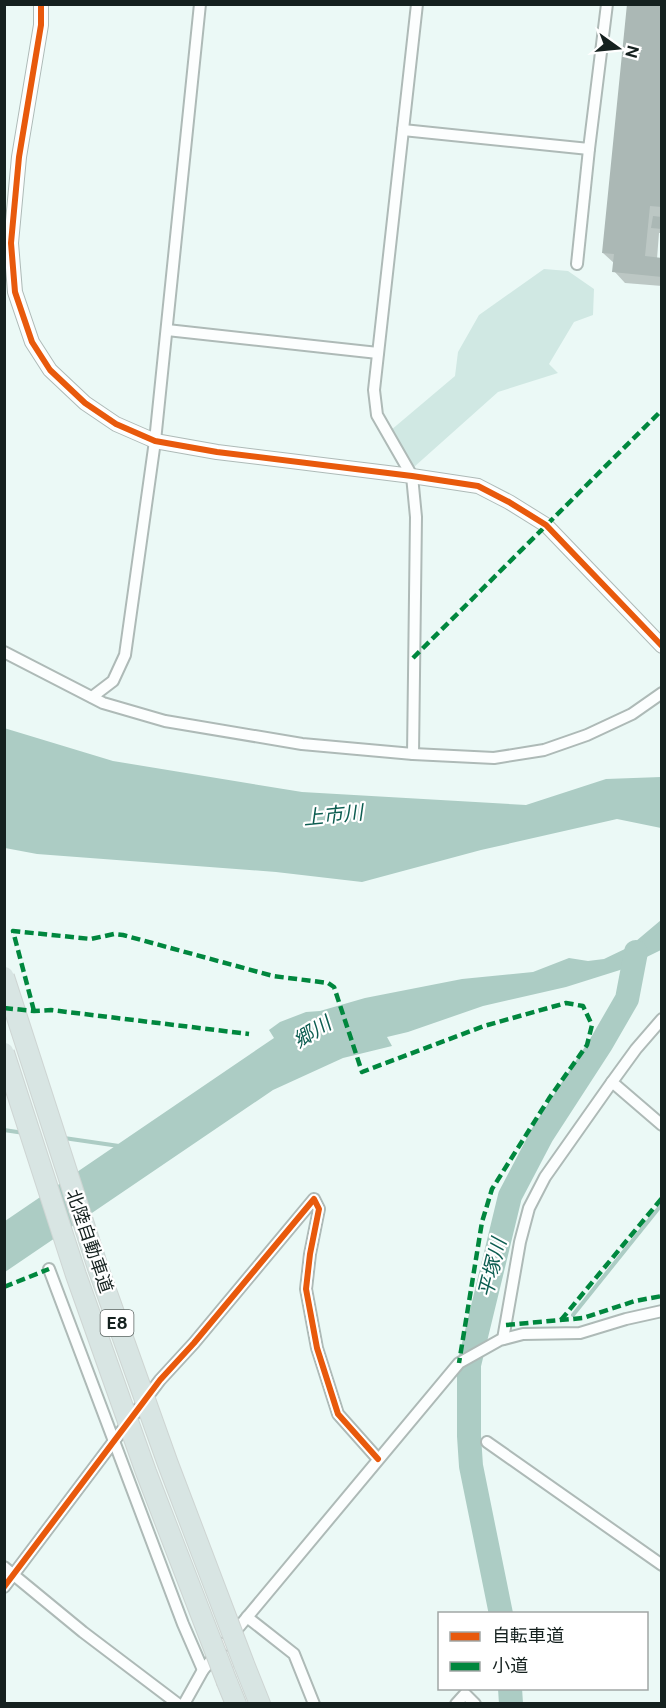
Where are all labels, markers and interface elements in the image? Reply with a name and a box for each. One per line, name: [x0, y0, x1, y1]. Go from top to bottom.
north arrow: [588, 18, 648, 78]
text: N: [621, 43, 643, 60]
water label: 上市川: [302, 800, 366, 830]
water label: 郷川: [289, 1010, 337, 1053]
street label: 北陸自動車道: [62, 1187, 118, 1295]
water label: 平塚川: [473, 1234, 511, 1300]
road number: E8: [100, 1310, 134, 1336]
legend: [438, 1612, 648, 1690]
text: 自転車道: [492, 1625, 564, 1646]
text: 小道: [492, 1655, 528, 1676]

